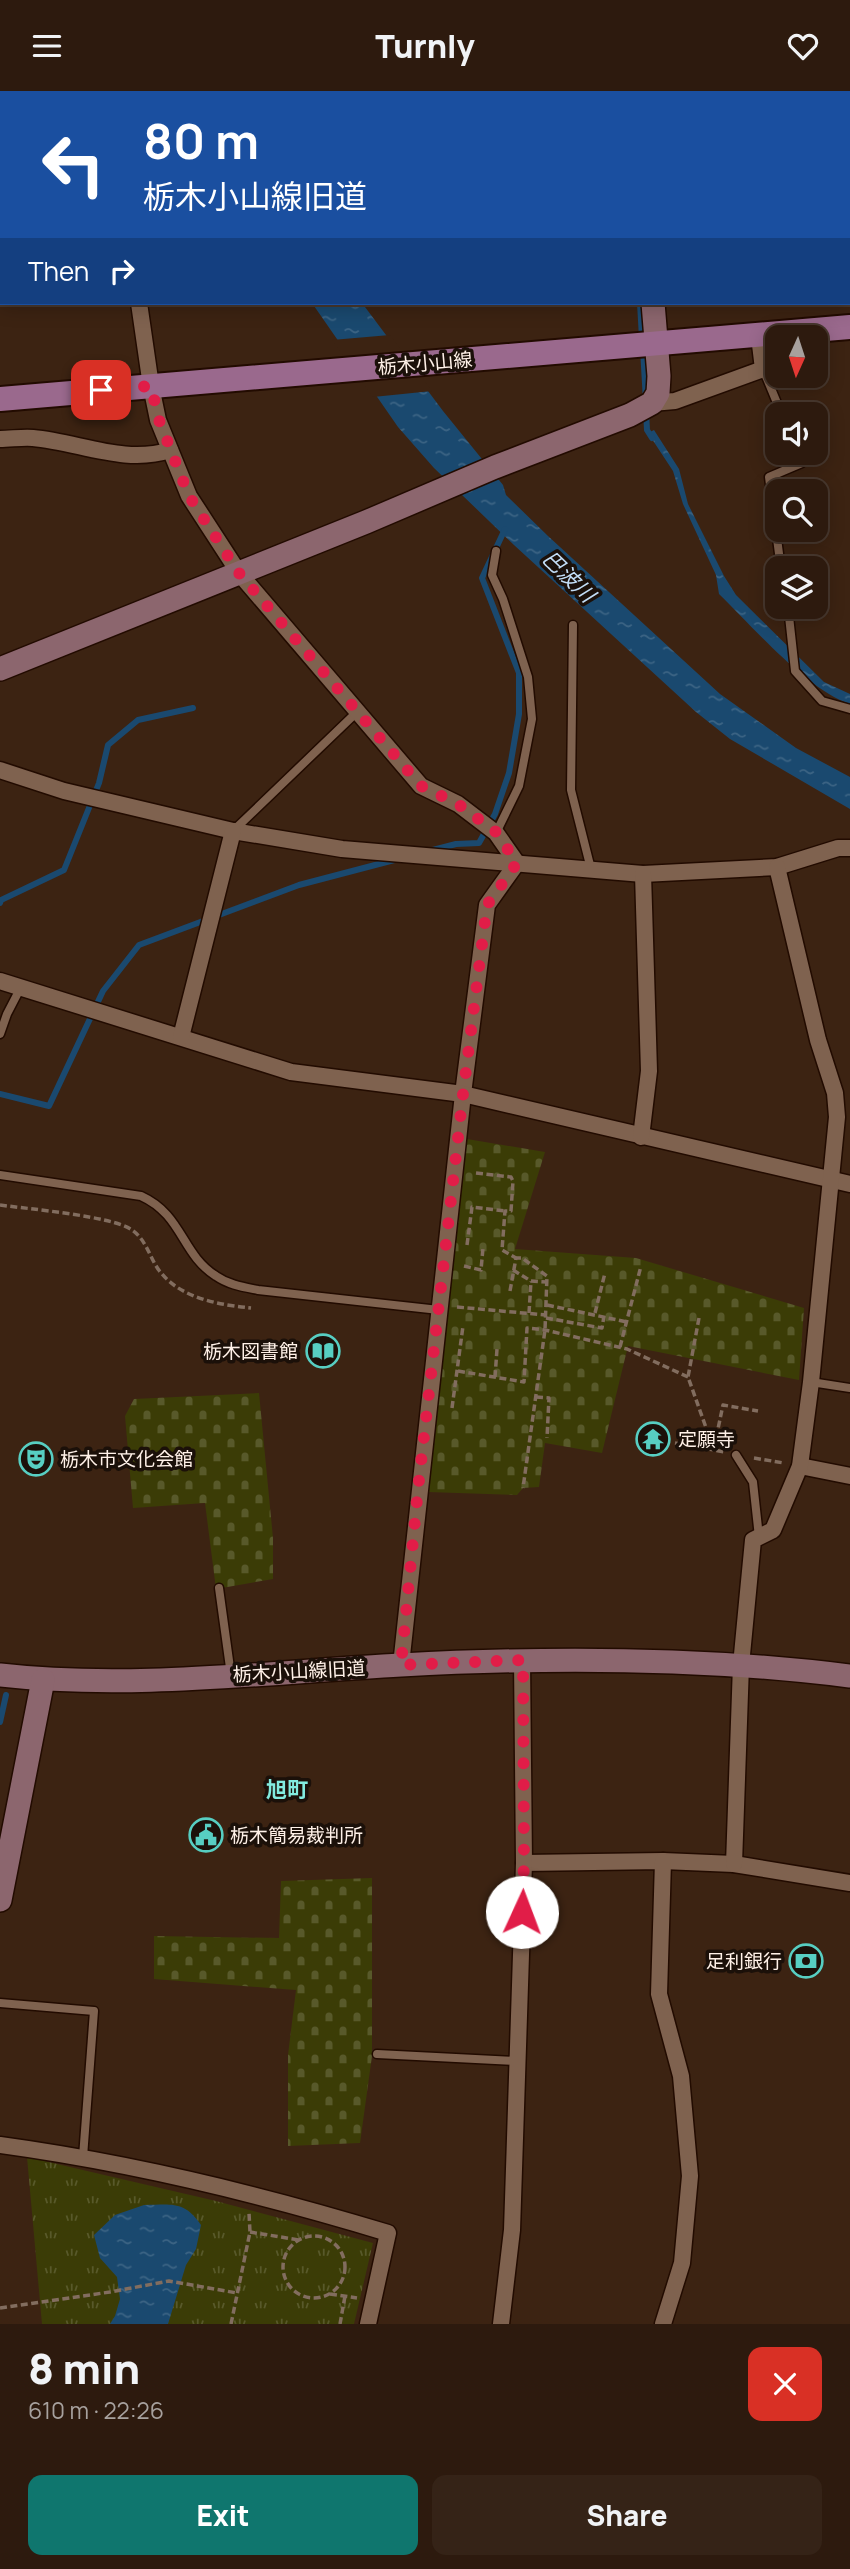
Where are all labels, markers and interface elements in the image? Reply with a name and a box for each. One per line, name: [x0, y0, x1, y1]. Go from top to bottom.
text: Turnly: [375, 24, 475, 68]
icon: menu: [28, 27, 66, 65]
icon: heart: [784, 27, 822, 65]
text: 80 m: [143, 107, 259, 174]
icon: left: [28, 119, 119, 210]
text: 栃木小山線旧道: [143, 174, 367, 218]
icon: right: [103, 252, 141, 290]
text: Then: [28, 253, 89, 289]
north arrow: [765, 325, 828, 389]
map controls: [765, 325, 828, 619]
street label: 栃木小山線: [377, 346, 473, 380]
pin: [71, 360, 131, 420]
icon: arrive: [82, 371, 120, 409]
button: sound: [765, 402, 828, 465]
button: search: [765, 479, 828, 542]
water label: 巴波川: [537, 544, 603, 609]
button: layers: [765, 556, 828, 619]
library icon: 栃木図書館: [304, 1332, 342, 1370]
place label: 栃木図書館: [203, 1338, 298, 1364]
temple icon: 定願寺: [634, 1420, 672, 1458]
place label: 定願寺: [678, 1426, 735, 1452]
theatre icon: 栃木市文化会館: [17, 1440, 55, 1478]
place label: 栃木市文化会館: [60, 1446, 193, 1472]
street label: 栃木小山線旧道: [232, 1655, 366, 1687]
district label: 旭町: [266, 1775, 308, 1803]
public building icon: 栃木簡易裁判所: [187, 1816, 225, 1854]
place label: 栃木簡易裁判所: [230, 1822, 363, 1848]
position arrow: [485, 1875, 559, 1949]
bank icon: 足利銀行: [787, 1942, 825, 1980]
place label: 足利銀行: [706, 1948, 782, 1974]
text: 8 min: [28, 2339, 140, 2397]
button: close: [748, 2347, 822, 2421]
text: 610 m · 22:26: [28, 2394, 164, 2426]
button: Exit: [28, 2475, 418, 2555]
button: Share: [432, 2475, 822, 2555]

